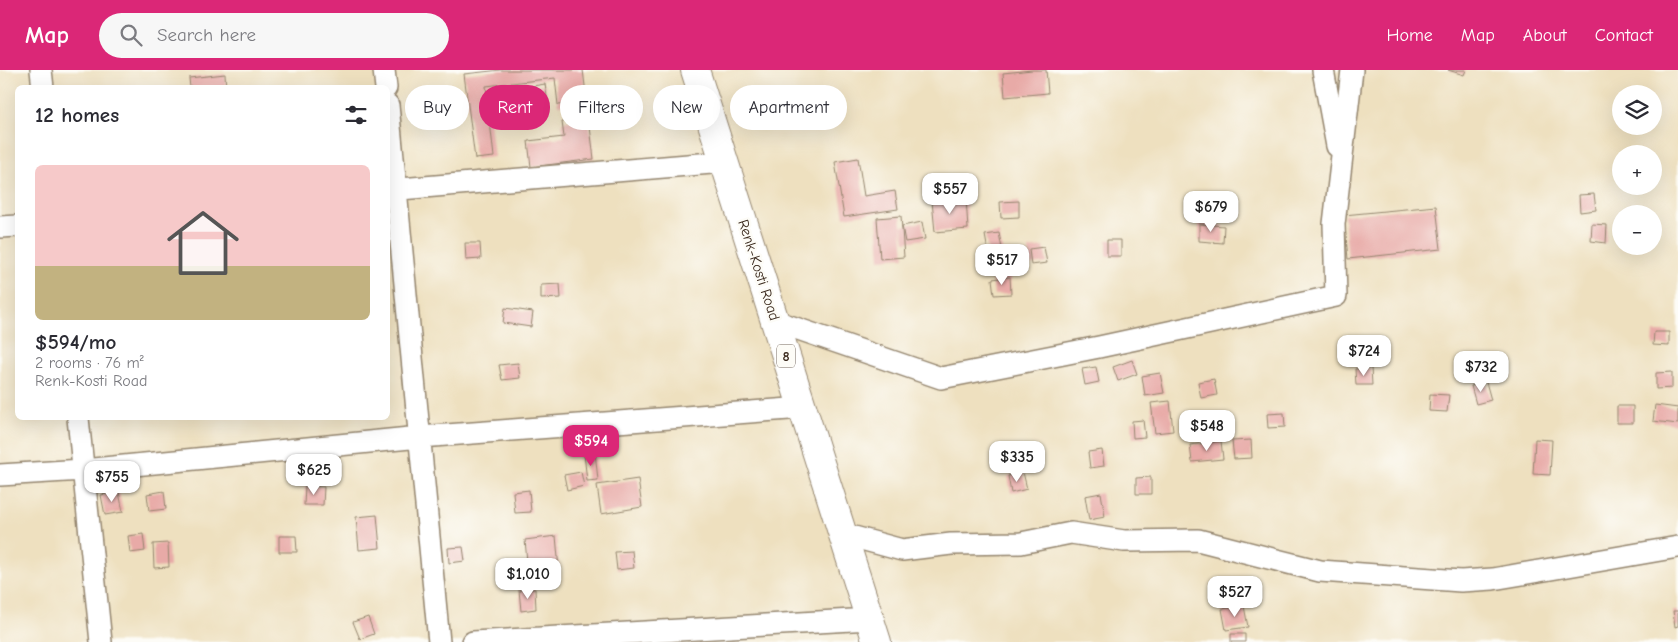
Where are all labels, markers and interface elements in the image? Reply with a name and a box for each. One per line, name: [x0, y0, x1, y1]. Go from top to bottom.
search box: [99, 13, 449, 58]
text: Map: [25, 21, 69, 49]
icon: search: [117, 21, 145, 49]
text: Search here: [157, 24, 256, 46]
text: Home: [1386, 25, 1433, 46]
text: Map: [1461, 25, 1495, 46]
text: About: [1523, 25, 1567, 46]
text: Contact: [1595, 25, 1653, 46]
chip: Buy: [405, 85, 469, 130]
chip: Rent: [479, 85, 550, 130]
chip: Filters: [560, 85, 643, 130]
chip: New: [653, 85, 720, 130]
chip: Apartment: [730, 85, 847, 130]
map controls: [1612, 85, 1662, 255]
button: layers: [1612, 85, 1662, 135]
icon: filters: [342, 101, 370, 129]
text: 12 homes: [35, 103, 119, 127]
button: +: [1612, 145, 1662, 195]
pin: $557: [920, 172, 980, 215]
text: $557: [933, 180, 967, 198]
pin: $679: [1181, 190, 1241, 233]
icon: home: [158, 198, 248, 288]
text: $679: [1194, 198, 1228, 216]
button: −: [1612, 205, 1662, 255]
street label: Renk-Kosti Road: [734, 217, 784, 323]
pin: $517: [972, 244, 1032, 286]
text: $517: [986, 251, 1018, 269]
text: $594/mo: [35, 330, 116, 354]
pin: $724: [1334, 334, 1394, 377]
text: $724: [1348, 342, 1380, 360]
road number: 8: [777, 344, 795, 368]
pin: $732: [1451, 350, 1511, 393]
text: 2 rooms · 76 m²: [35, 354, 144, 372]
text: $732: [1465, 358, 1497, 376]
text: Renk-Kosti Road: [35, 372, 147, 390]
pin: $548: [1177, 410, 1237, 452]
text: $548: [1190, 417, 1224, 435]
pin: $594: [561, 424, 621, 467]
text: $594: [574, 432, 608, 450]
pin: $335: [987, 440, 1047, 483]
text: $335: [1000, 448, 1034, 466]
pin: $625: [284, 454, 344, 496]
pin: $755: [82, 460, 142, 503]
text: $625: [297, 461, 331, 479]
text: $755: [95, 468, 129, 486]
pin: $1,010: [487, 558, 569, 600]
text: $1,010: [506, 565, 550, 583]
pin: $527: [1205, 576, 1265, 618]
text: $527: [1218, 583, 1252, 601]

